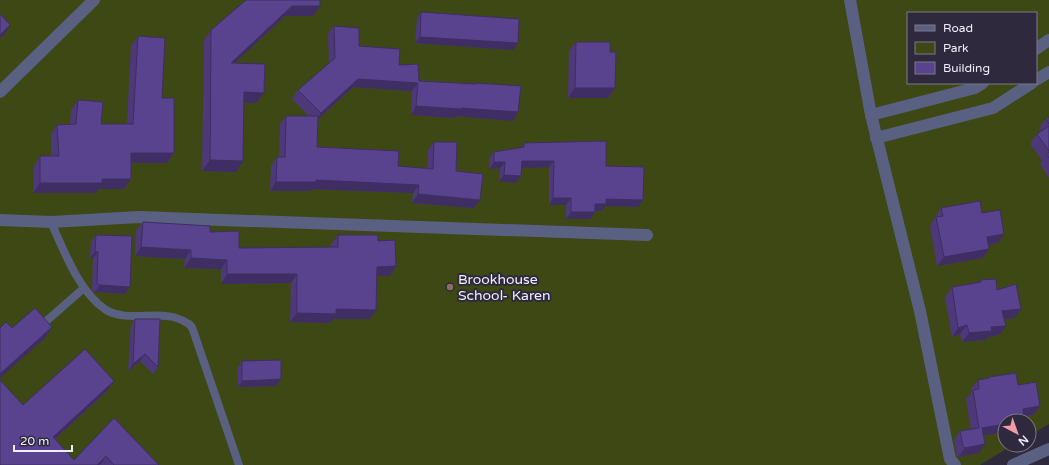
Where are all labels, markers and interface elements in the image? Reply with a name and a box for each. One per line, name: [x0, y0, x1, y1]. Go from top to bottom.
legend: [907, 12, 1037, 84]
text: Road: [943, 21, 973, 35]
text: Park: [943, 41, 969, 55]
text: Building: [943, 61, 990, 75]
place label: Brookhouse School- Karen: [458, 271, 550, 304]
marker: Brookhouse School- Karen: [445, 282, 455, 292]
north arrow: [997, 413, 1037, 453]
scale bar: [14, 427, 72, 453]
text: N: [1016, 432, 1031, 448]
text: 20 m: [20, 434, 49, 448]

